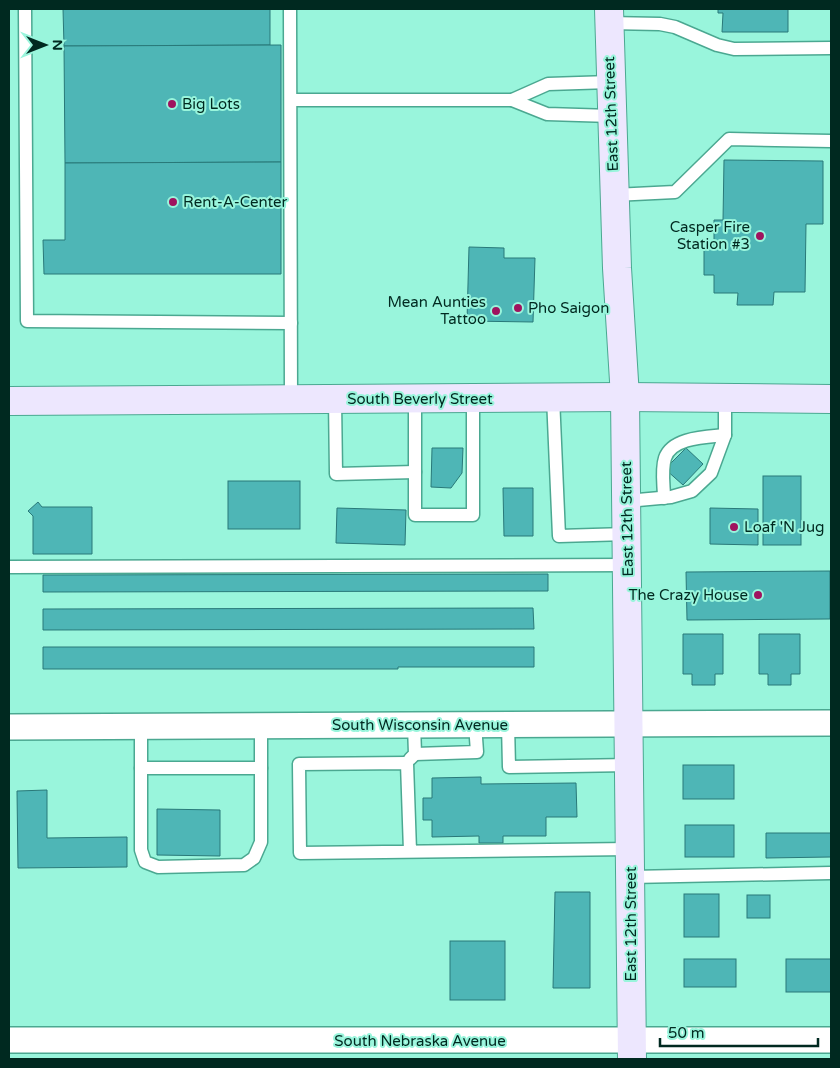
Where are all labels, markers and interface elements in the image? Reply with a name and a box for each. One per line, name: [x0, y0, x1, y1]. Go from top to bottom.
north arrow: [20, 20, 70, 70]
text: N: [49, 39, 66, 51]
street label: East 12th Street: [600, 56, 622, 172]
place label: Big Lots: [182, 95, 240, 113]
marker: Big Lots: [166, 98, 178, 110]
place label: Rent-A-Center: [183, 193, 288, 211]
marker: Rent-A-Center: [167, 196, 179, 208]
place label: Casper Fire Station #3: [670, 218, 750, 253]
marker: Casper Fire Station #3: [754, 230, 766, 242]
place label: Mean Aunties Tattoo: [388, 293, 486, 328]
place label: Pho Saigon: [528, 299, 609, 317]
marker: Pho Saigon: [512, 302, 524, 314]
marker: Mean Aunties Tattoo: [490, 305, 502, 317]
street label: South Beverly Street: [347, 390, 493, 408]
street label: East 12th Street: [617, 461, 637, 577]
place label: Loaf 'N Jug: [744, 518, 825, 536]
marker: Loaf 'N Jug: [728, 521, 740, 533]
place label: The Crazy House: [628, 586, 748, 604]
marker: The Crazy House: [752, 589, 764, 601]
street label: South Wisconsin Avenue: [332, 716, 508, 734]
street label: East 12th Street: [622, 866, 640, 982]
scale bar: [660, 1016, 818, 1048]
text: 50 m: [668, 1024, 705, 1042]
street label: South Nebraska Avenue: [334, 1032, 506, 1050]

